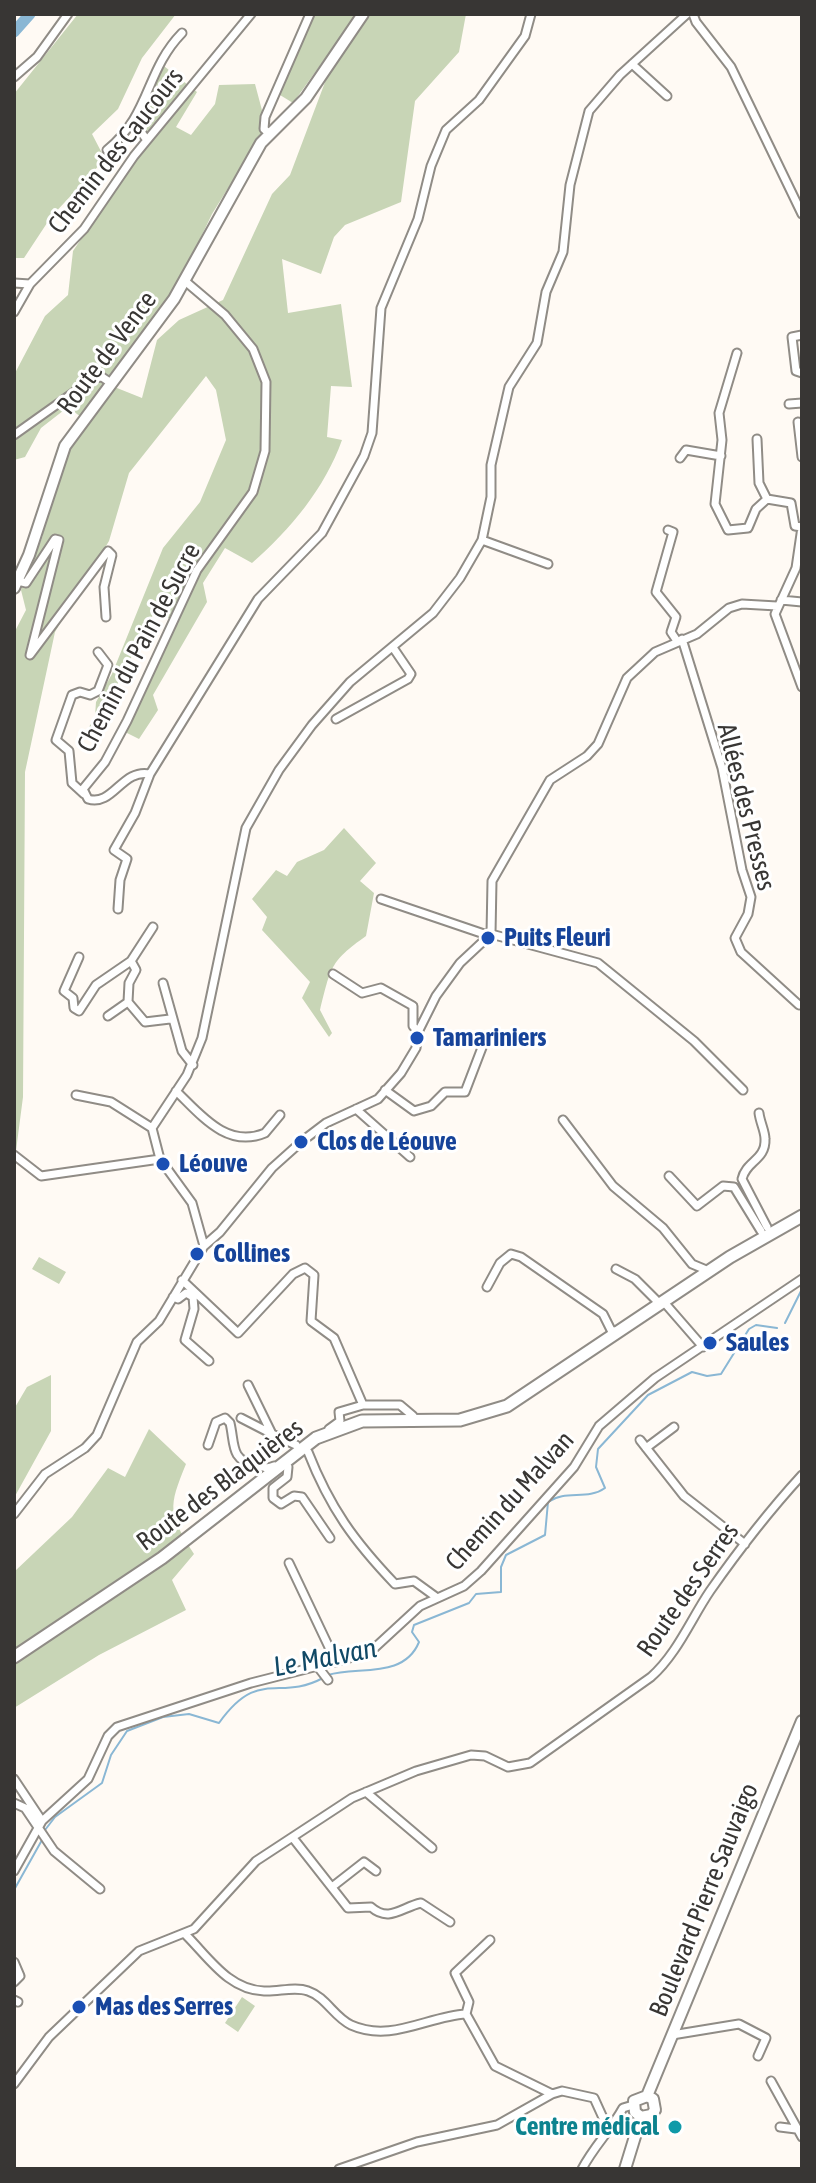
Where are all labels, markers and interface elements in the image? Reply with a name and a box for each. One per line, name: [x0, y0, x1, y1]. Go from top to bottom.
street label: Chemin des Caucours: [42, 62, 190, 240]
street label: Route de Vence: [51, 285, 163, 421]
street label: Chemin du Pain de Sucre: [71, 538, 207, 758]
street label: Allées des Presses: [710, 720, 782, 894]
place label: Puits Fleuri: [504, 922, 611, 954]
marker: Puits Fleuri: [479, 929, 497, 947]
place label: Tamariniers: [433, 1022, 546, 1054]
marker: Tamariniers: [408, 1029, 426, 1047]
place label: Clos de Léouve: [317, 1126, 457, 1158]
marker: Clos de Léouve: [292, 1133, 310, 1151]
place label: Léouve: [179, 1148, 248, 1180]
marker: Léouve: [154, 1155, 172, 1173]
place label: Collines: [213, 1238, 290, 1270]
marker: Collines: [188, 1245, 206, 1263]
place label: Saules: [726, 1327, 789, 1359]
marker: Saules: [701, 1334, 719, 1352]
street label: Route des Blaquières: [131, 1412, 309, 1558]
street label: Chemin du Malvan: [439, 1425, 581, 1577]
street label: Route des Serres: [630, 1517, 746, 1663]
water label: Le Malvan: [271, 1632, 379, 1684]
street label: Boulevard Pierre Sauvaigo: [643, 1779, 765, 2021]
place label: Mas des Serres: [95, 1991, 233, 2023]
marker: Mas des Serres: [70, 1998, 88, 2016]
place label: Centre médical: [515, 2111, 659, 2143]
marker: Centre médical: [666, 2118, 684, 2136]

